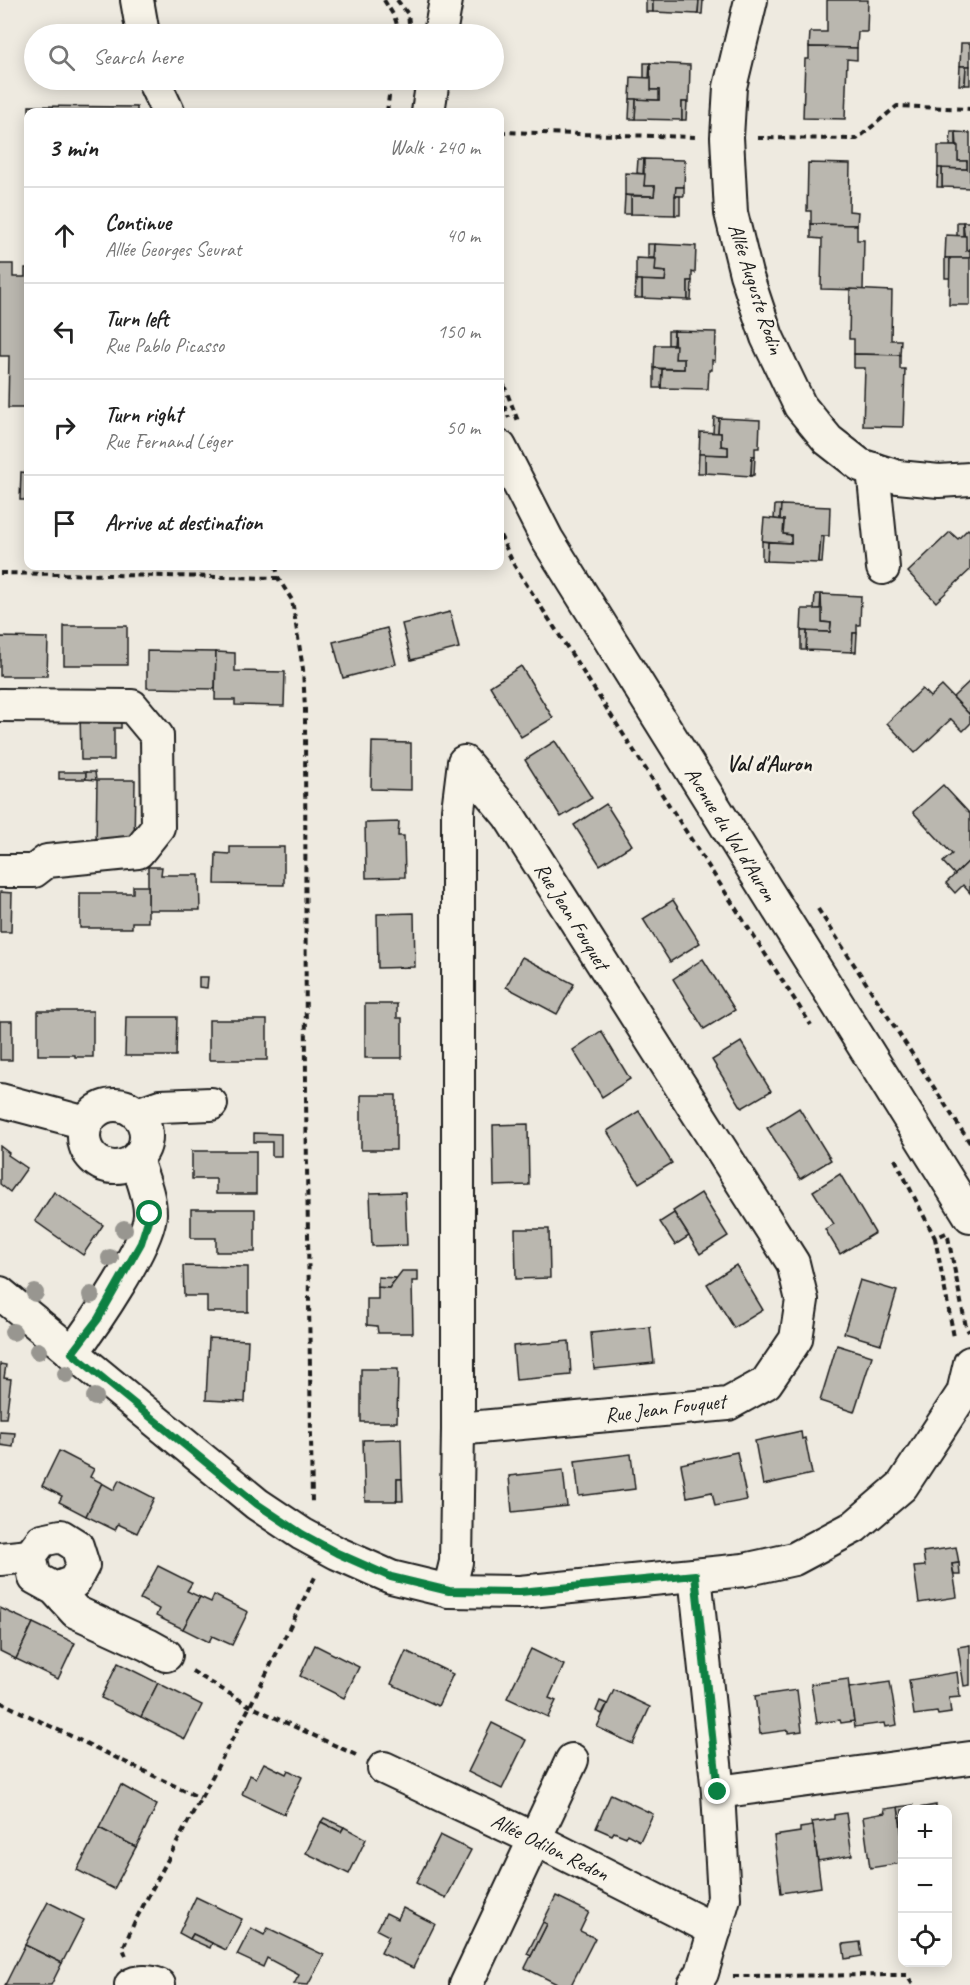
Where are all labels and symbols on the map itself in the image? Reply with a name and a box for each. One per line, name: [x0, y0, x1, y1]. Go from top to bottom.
street label: Allée Auguste Rodin: [723, 220, 790, 358]
district label: Val d'Auron: [726, 750, 813, 778]
street label: Avenue du Val d'Auron: [679, 762, 783, 907]
street label: Rue Jean Fouquet: [529, 858, 617, 977]
route start: [136, 1200, 162, 1226]
street label: Rue Jean Fouquet: [603, 1387, 730, 1428]
route end: [704, 1778, 730, 1804]
street label: Allée Odilon Redon: [487, 1807, 613, 1887]

